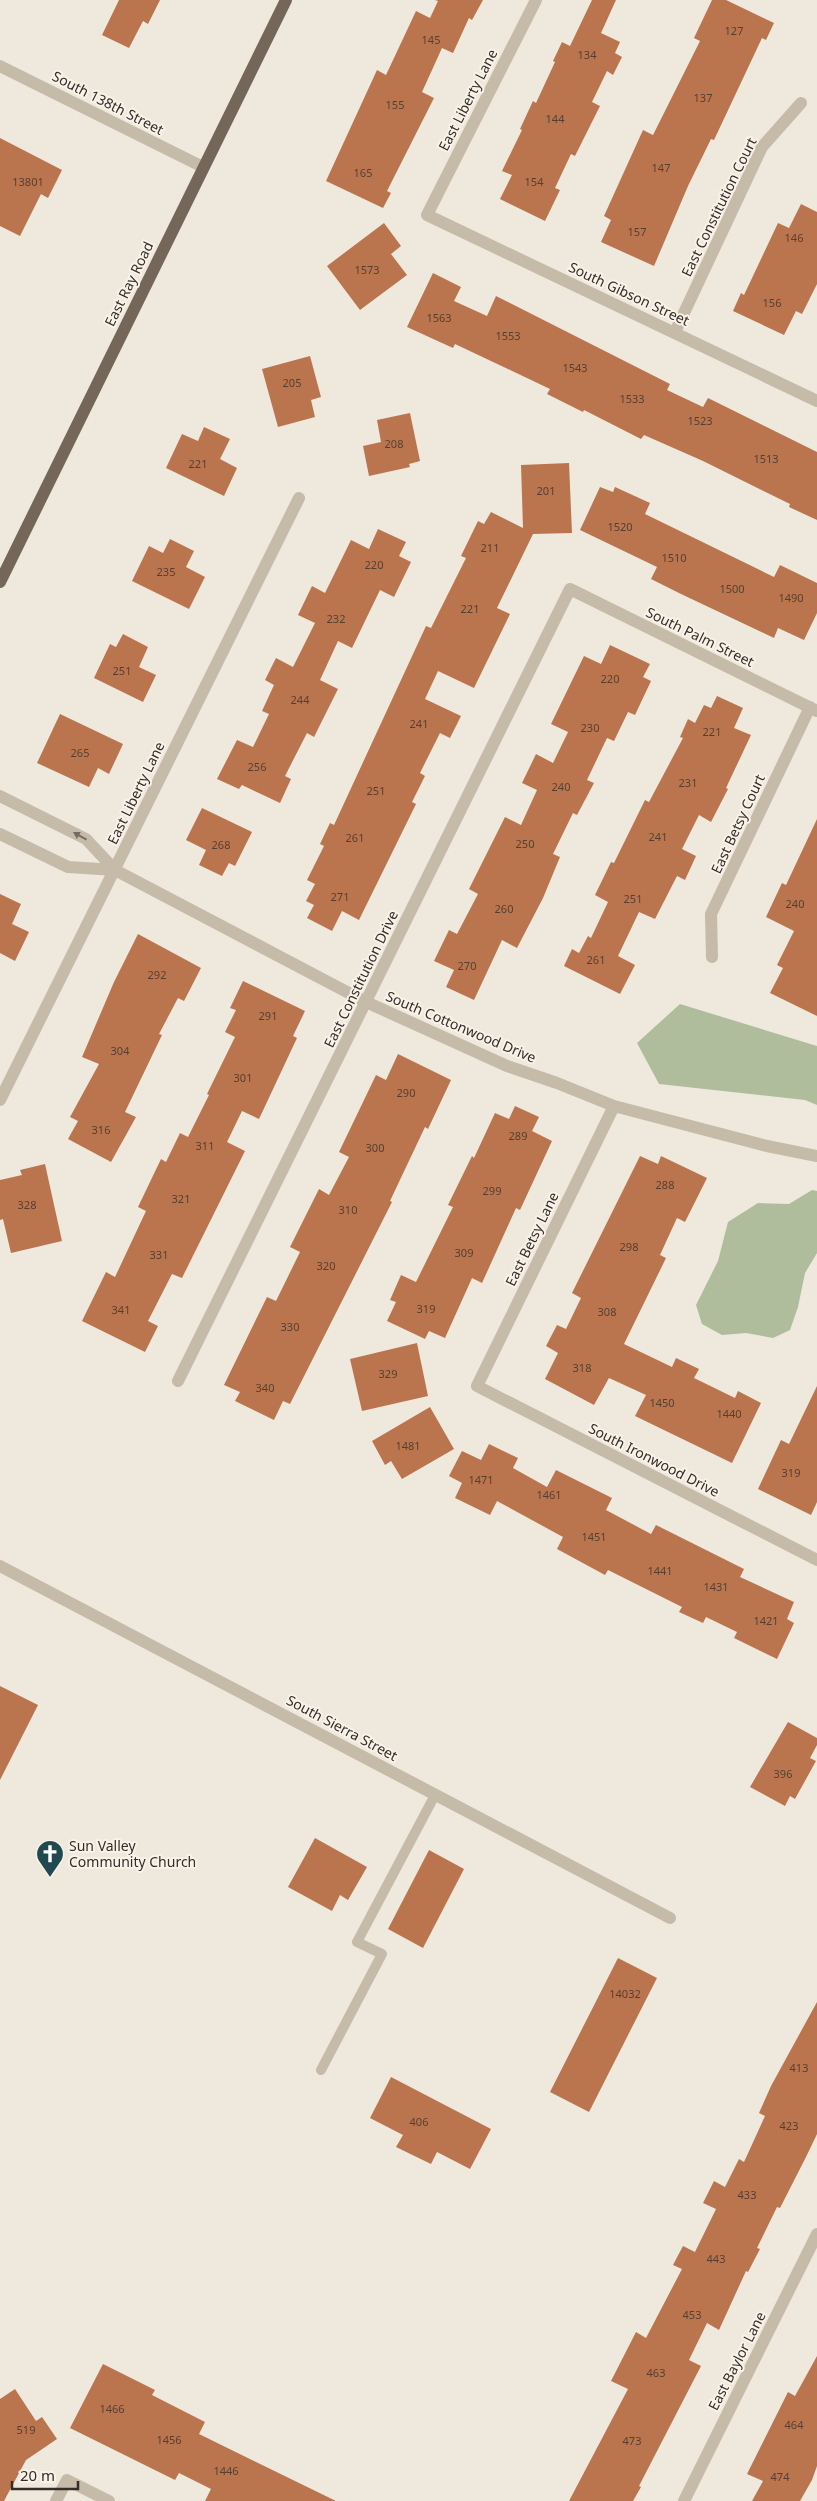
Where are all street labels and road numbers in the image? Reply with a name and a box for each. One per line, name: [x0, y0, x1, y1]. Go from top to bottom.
street label: East Liberty Lane: [434, 46, 501, 154]
street label: South 138th Street: [49, 66, 167, 139]
street label: East Constitution Court: [677, 134, 760, 279]
street label: East Ray Road: [100, 238, 157, 329]
street label: South Gibson Street: [566, 257, 693, 330]
street label: South Palm Street: [643, 602, 757, 671]
street label: East Liberty Lane: [102, 738, 169, 847]
street label: East Betsy Court: [706, 771, 769, 876]
street label: East Constitution Drive: [319, 907, 402, 1050]
street label: South Cottonwood Drive: [383, 986, 539, 1067]
street label: East Betsy Lane: [501, 1189, 563, 1289]
street label: South Ironwood Drive: [586, 1418, 723, 1501]
street label: South Sierra Street: [283, 1690, 401, 1765]
street label: East Baylor Lane: [703, 2308, 770, 2413]

